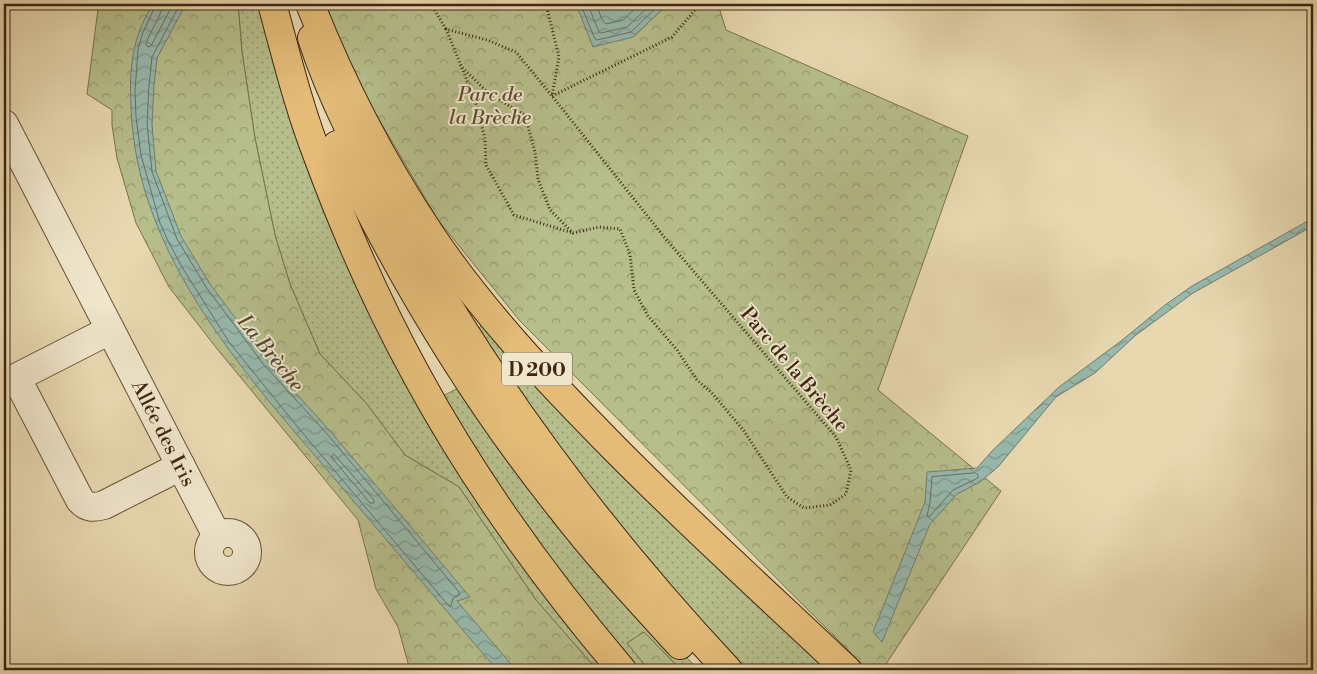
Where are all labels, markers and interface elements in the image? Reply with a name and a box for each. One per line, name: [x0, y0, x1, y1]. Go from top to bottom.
park label: Parc de la Brèche: [449, 83, 532, 131]
street label: Parc de la Brèche: [734, 302, 853, 438]
water label: La Brèche: [231, 309, 309, 398]
road number: D 200: [502, 352, 572, 386]
street label: Allée des Iris: [125, 375, 200, 491]

